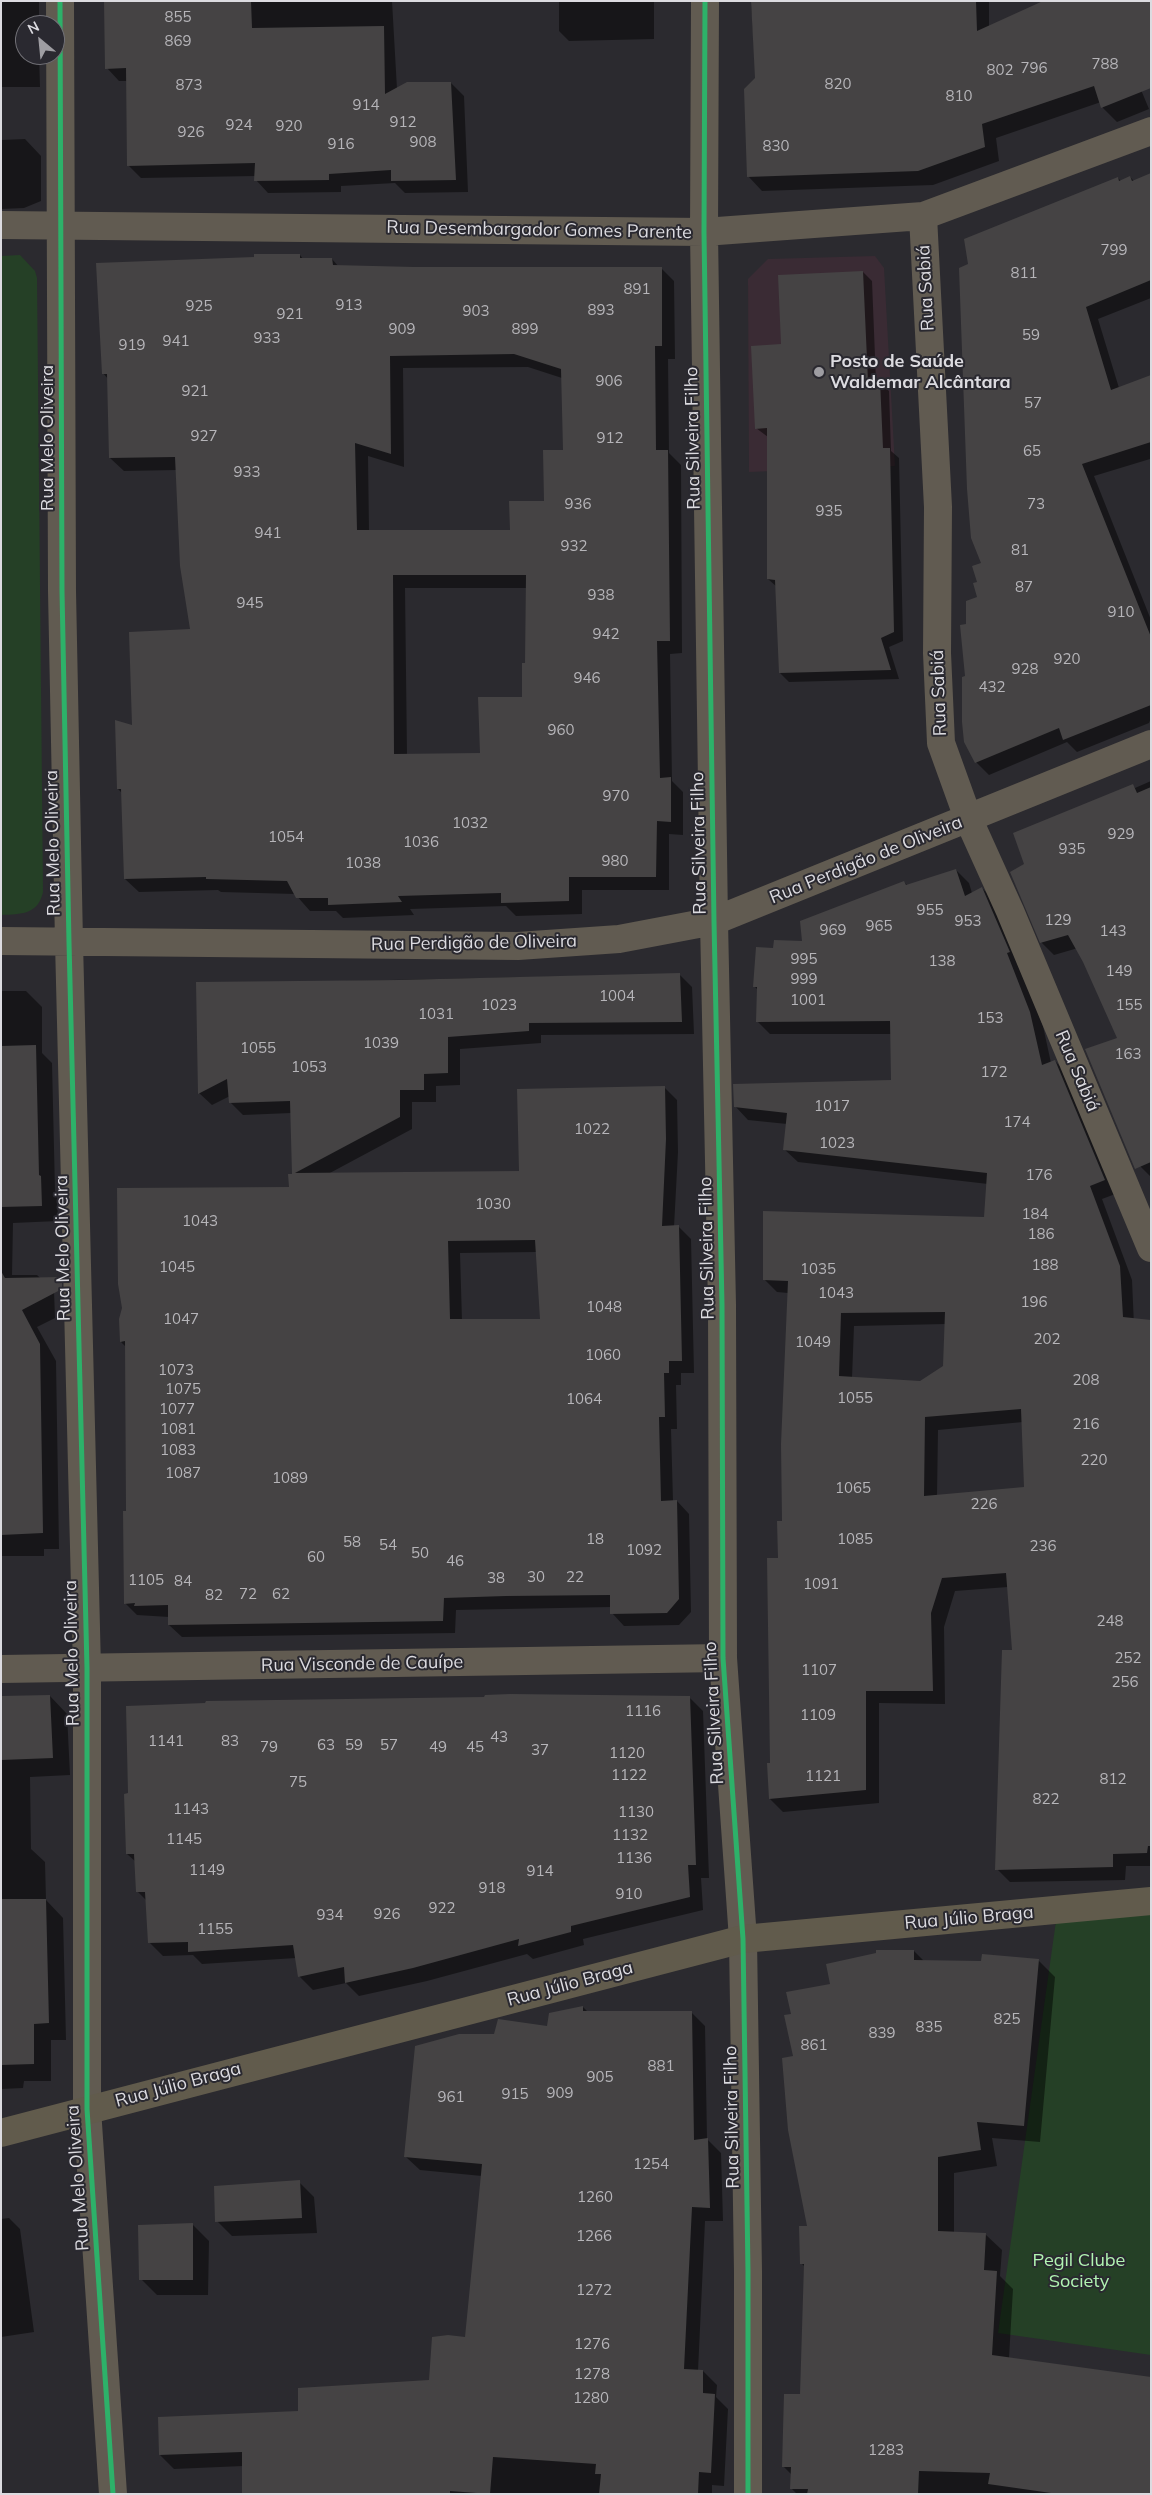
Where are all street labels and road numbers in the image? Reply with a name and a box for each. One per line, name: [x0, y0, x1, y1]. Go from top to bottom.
street label: Rua Desembargador Gomes Parente: [386, 217, 692, 243]
street label: Rua Sabiá: [913, 244, 939, 332]
street label: Rua Melo Oliveira: [37, 365, 59, 511]
street label: Rua Silveira Filho: [681, 366, 705, 510]
street label: Rua Sabiá: [927, 650, 951, 736]
street label: Rua Melo Oliveira: [41, 770, 65, 916]
street label: Rua Silveira Filho: [687, 771, 711, 915]
street label: Rua Perdigão de Oliveira: [766, 811, 966, 909]
street label: Rua Perdigão de Oliveira: [371, 930, 577, 956]
street label: Rua Sabiá: [1050, 1027, 1104, 1115]
street label: Rua Melo Oliveira: [51, 1175, 75, 1321]
street label: Rua Silveira Filho: [695, 1176, 719, 1320]
street label: Rua Melo Oliveira: [60, 1580, 84, 1726]
street label: Rua Silveira Filho: [699, 1641, 729, 1785]
street label: Rua Visconde de Cauípe: [261, 1651, 463, 1677]
street label: Rua Júlio Braga: [904, 1902, 1034, 1934]
street label: Rua Júlio Braga: [505, 1957, 635, 2011]
street label: Rua Silveira Filho: [720, 2045, 744, 2189]
street label: Rua Júlio Braga: [113, 2058, 243, 2112]
street label: Rua Melo Oliveira: [62, 2104, 94, 2252]

